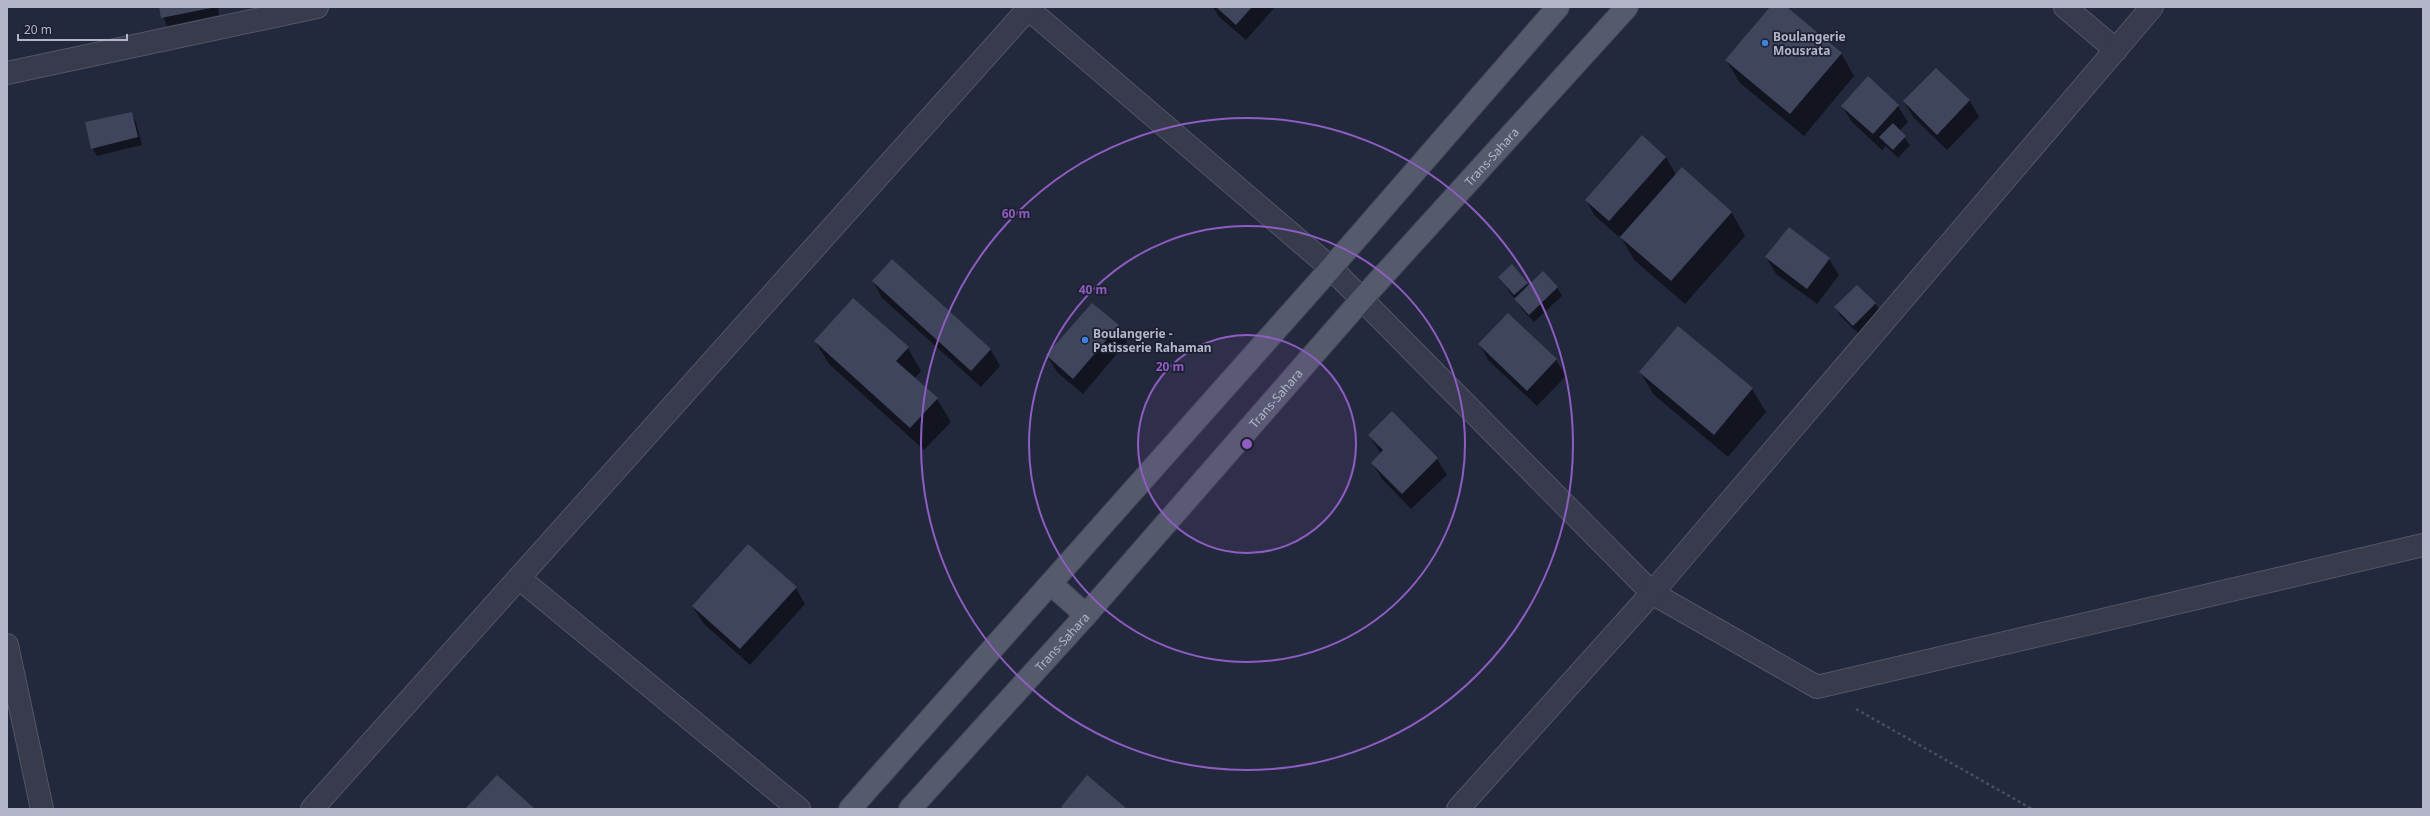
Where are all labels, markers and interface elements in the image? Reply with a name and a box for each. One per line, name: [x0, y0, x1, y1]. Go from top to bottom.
scale bar: [18, 16, 127, 42]
text: 20 m: [24, 21, 52, 38]
place label: Boulangerie Mousrata: [1773, 28, 1846, 59]
marker: Boulangerie Mousrata: [1760, 38, 1770, 48]
street label: Trans-Sahara: [1460, 124, 1522, 189]
text: 60 m: [1002, 205, 1030, 222]
text: 40 m: [1079, 281, 1107, 298]
place label: Boulangerie - Patisserie Rahaman: [1093, 325, 1212, 356]
marker: Boulangerie - Patisserie Rahaman: [1080, 335, 1090, 345]
text: 20 m: [1156, 358, 1184, 375]
street label: Trans-Sahara: [1245, 365, 1306, 431]
centre of rings: [1240, 437, 1254, 451]
street label: Trans-Sahara: [1031, 609, 1093, 675]

